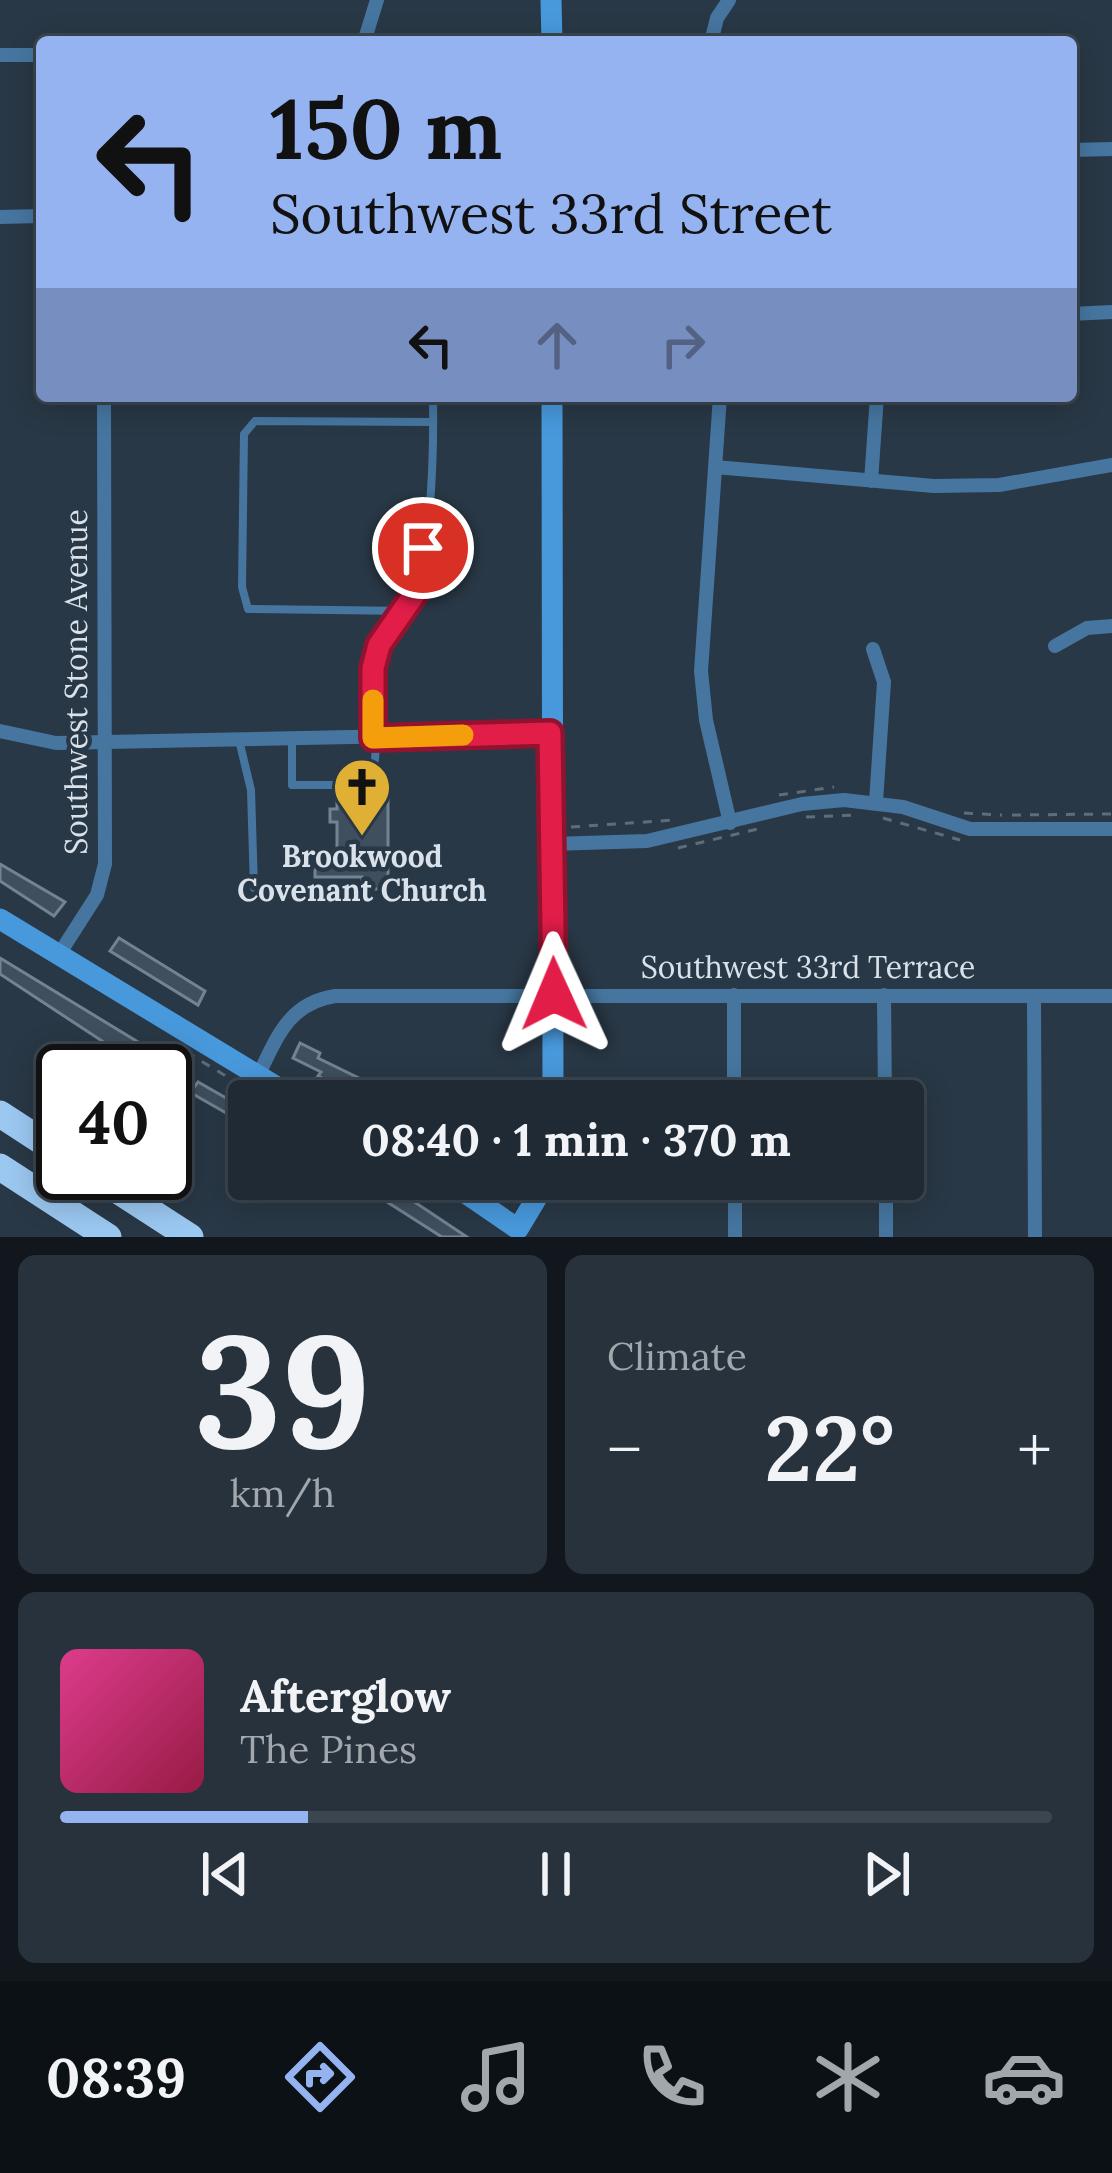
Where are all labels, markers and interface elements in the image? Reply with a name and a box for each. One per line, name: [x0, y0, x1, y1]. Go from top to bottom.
text: 150 m: [270, 74, 502, 182]
icon: left: [72, 84, 228, 240]
text: Southwest 33rd Street: [270, 179, 832, 248]
icon: left: [398, 312, 464, 378]
icon: ahead: [524, 312, 590, 378]
icon: right: [650, 312, 716, 378]
pin: [372, 497, 474, 599]
street label: Southwest Stone Avenue: [57, 509, 95, 855]
icon: arrive: [390, 515, 456, 581]
church icon: Brookwood Covenant Church: [331, 756, 393, 838]
place label: Brookwood Covenant Church: [237, 837, 487, 909]
position arrow: [491, 931, 617, 1057]
street label: Southwest 33rd Terrace: [641, 948, 975, 986]
speed limit sign: 40: [36, 1044, 192, 1200]
text: 08:40 · 1 min · 370 m: [361, 1111, 791, 1168]
text: 39: [194, 1290, 371, 1490]
text: Climate: [607, 1331, 747, 1381]
text: 22°: [764, 1390, 895, 1506]
text: −: [607, 1407, 642, 1491]
text: +: [1017, 1407, 1052, 1491]
text: km/h: [230, 1468, 335, 1518]
text: Afterglow: [240, 1667, 451, 1724]
text: The Pines: [240, 1724, 417, 1774]
icon: previous: [192, 1841, 258, 1907]
icon: pause: [523, 1841, 589, 1907]
icon: next: [854, 1841, 920, 1907]
icon: directions: [278, 2035, 362, 2119]
icon: music: [454, 2035, 538, 2119]
icon: phone: [630, 2035, 714, 2119]
icon: climate: [806, 2035, 890, 2119]
icon: car: [982, 2035, 1066, 2119]
text: 08:39: [46, 2043, 186, 2112]

